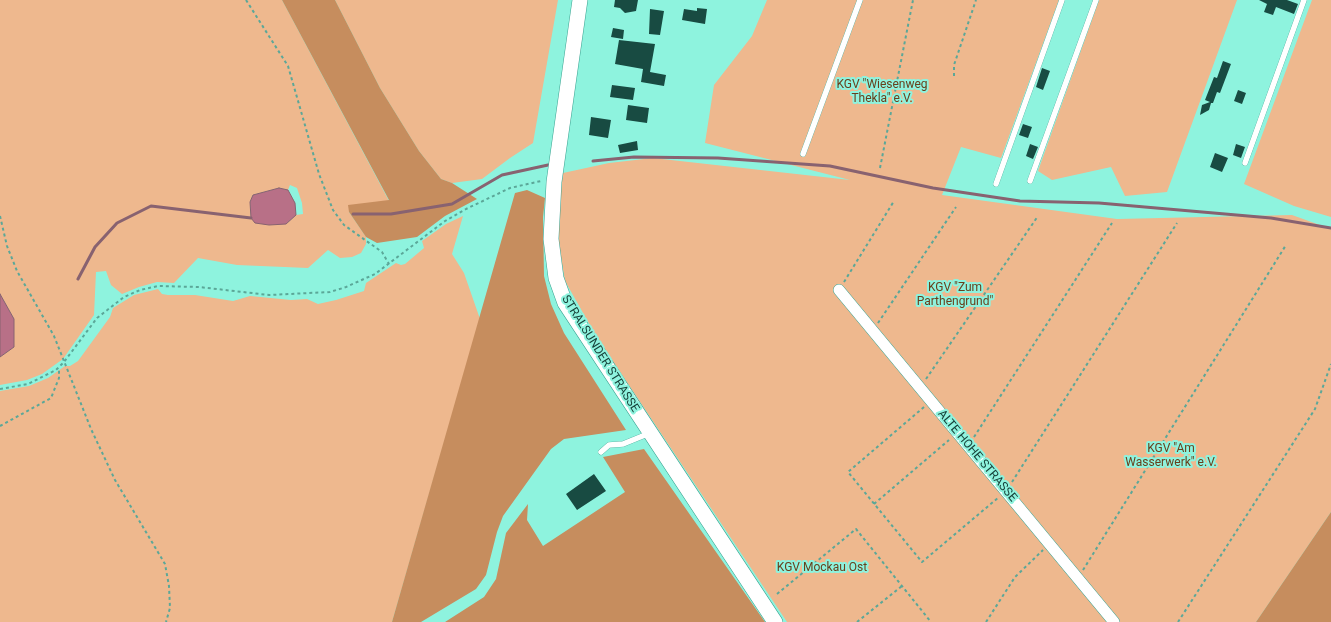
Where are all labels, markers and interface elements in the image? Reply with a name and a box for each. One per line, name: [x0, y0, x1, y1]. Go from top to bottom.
park label: KGV "Wiesenweg Thekla" e.V.: [836, 78, 928, 106]
park label: KGV "Zum Parthengrund": [917, 281, 993, 309]
street label: STRALSUNDER STRASSE: [558, 293, 642, 415]
street label: ALTE HOHE STRASSE: [934, 407, 1020, 505]
park label: KGV "Am Wasserwerk" e.V.: [1125, 442, 1217, 470]
park label: KGV Mockau Ost: [777, 561, 867, 575]

